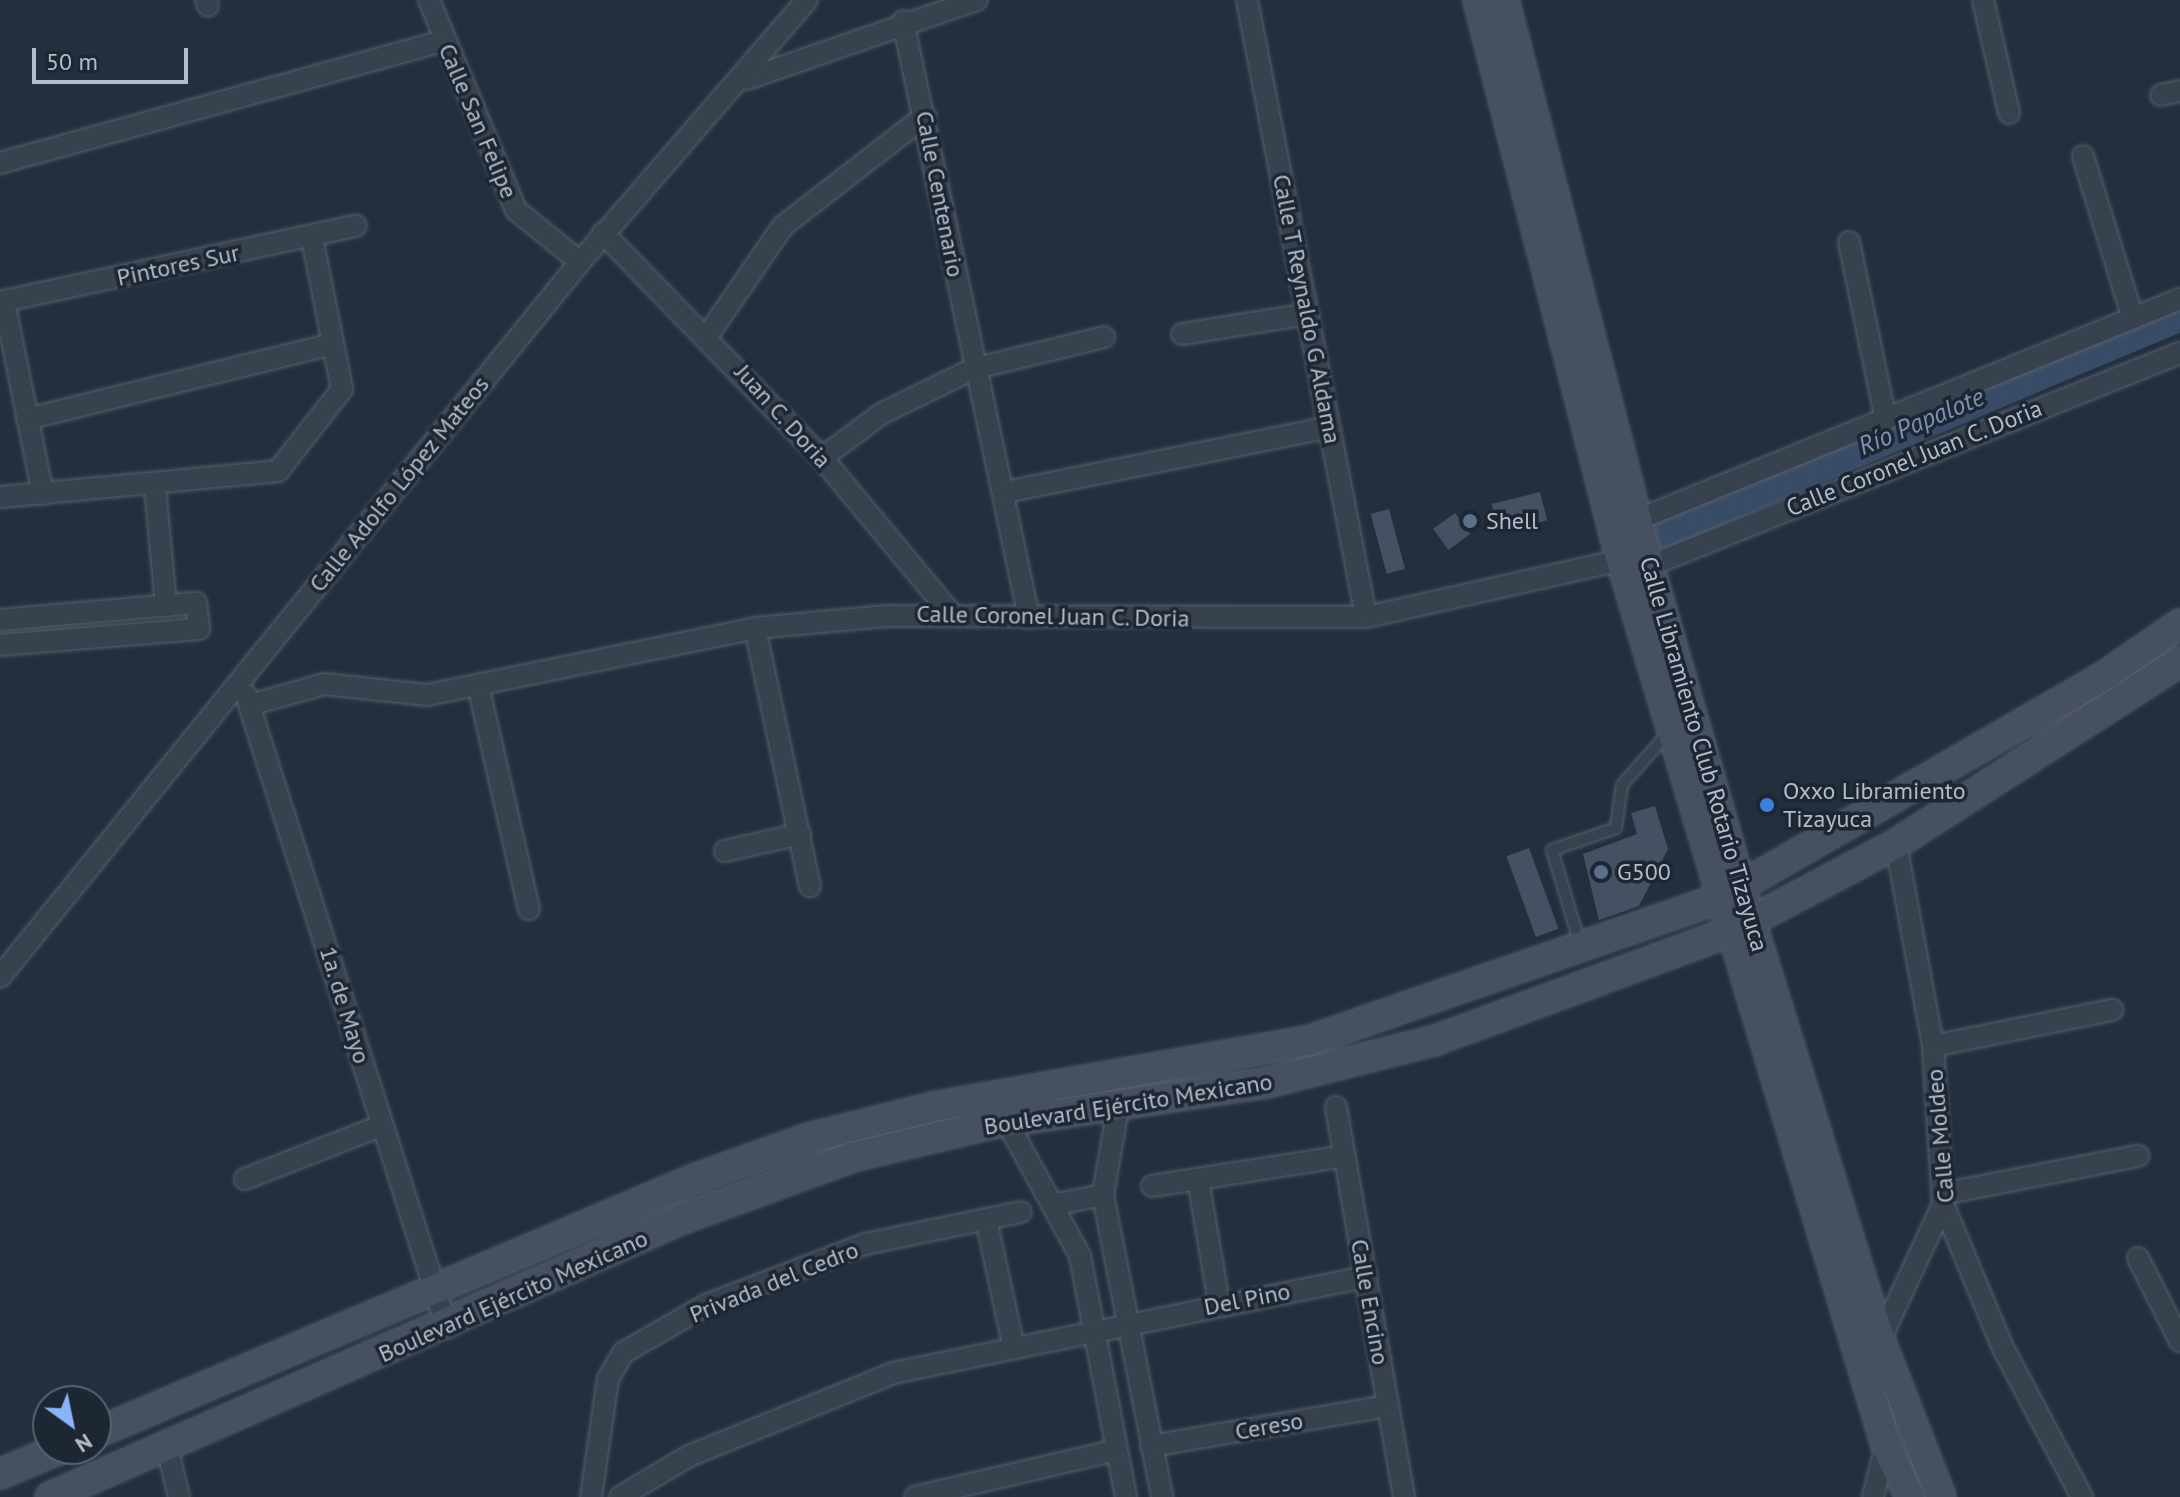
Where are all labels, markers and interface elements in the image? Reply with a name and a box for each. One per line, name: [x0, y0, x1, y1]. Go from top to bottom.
scale bar: [36, 32, 192, 82]
street label: Calle San Felipe: [432, 39, 524, 203]
text: 50 m: [46, 46, 98, 77]
street label: Calle Centenario: [910, 109, 970, 279]
street label: Calle T Reynaldo G Aldama: [1267, 171, 1347, 447]
street label: Pintores Sur: [114, 238, 242, 292]
street label: Juan C. Doria: [728, 357, 838, 475]
street label: Calle Adolfo López Mateos: [303, 370, 495, 598]
water label: Río Papalote: [1853, 381, 1989, 461]
street label: Calle Coronel Juan C. Doria: [1781, 393, 2047, 523]
place label: Shell: [1486, 507, 1538, 535]
marker: Shell: [1461, 512, 1479, 530]
street label: Calle Libramiento Club Rotario Tizayuca: [1634, 553, 1774, 955]
street label: Calle Coronel Juan C. Doria: [915, 599, 1191, 633]
place label: Oxxo Libramiento Tizayuca: [1783, 777, 1966, 833]
marker: Oxxo Libramiento Tizayuca: [1758, 796, 1776, 814]
place label: G500: [1617, 858, 1671, 886]
marker: G500: [1592, 863, 1610, 881]
street label: 1a. de Mayo: [313, 942, 377, 1068]
street label: Boulevard Ejército Mexicano: [982, 1067, 1274, 1141]
street label: Calle Moldeo: [1920, 1068, 1960, 1204]
street label: Boulevard Ejército Mexicano: [374, 1224, 652, 1368]
street label: Privada del Cedro: [685, 1235, 863, 1329]
street label: Calle Encino: [1345, 1237, 1395, 1367]
street label: Del Pino: [1201, 1277, 1293, 1321]
north arrow: [32, 1385, 112, 1465]
street label: Cereso: [1233, 1406, 1305, 1446]
text: N: [70, 1428, 98, 1459]

